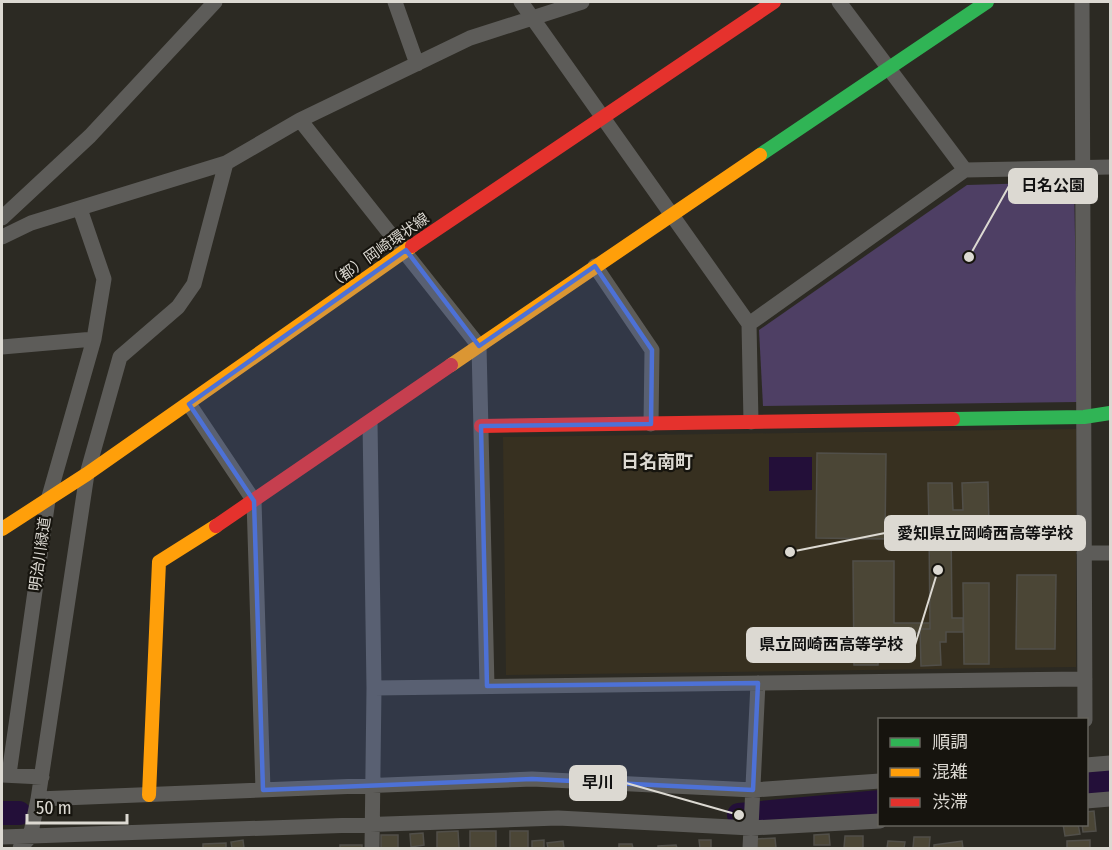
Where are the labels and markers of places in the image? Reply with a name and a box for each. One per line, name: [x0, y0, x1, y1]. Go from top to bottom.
callout: 日名公園: [1009, 169, 1097, 203]
callout: 愛知県立岡崎西高等学校: [885, 516, 1085, 550]
callout: 県立岡崎西高等学校: [747, 628, 915, 662]
callout: 早川: [570, 766, 626, 800]

